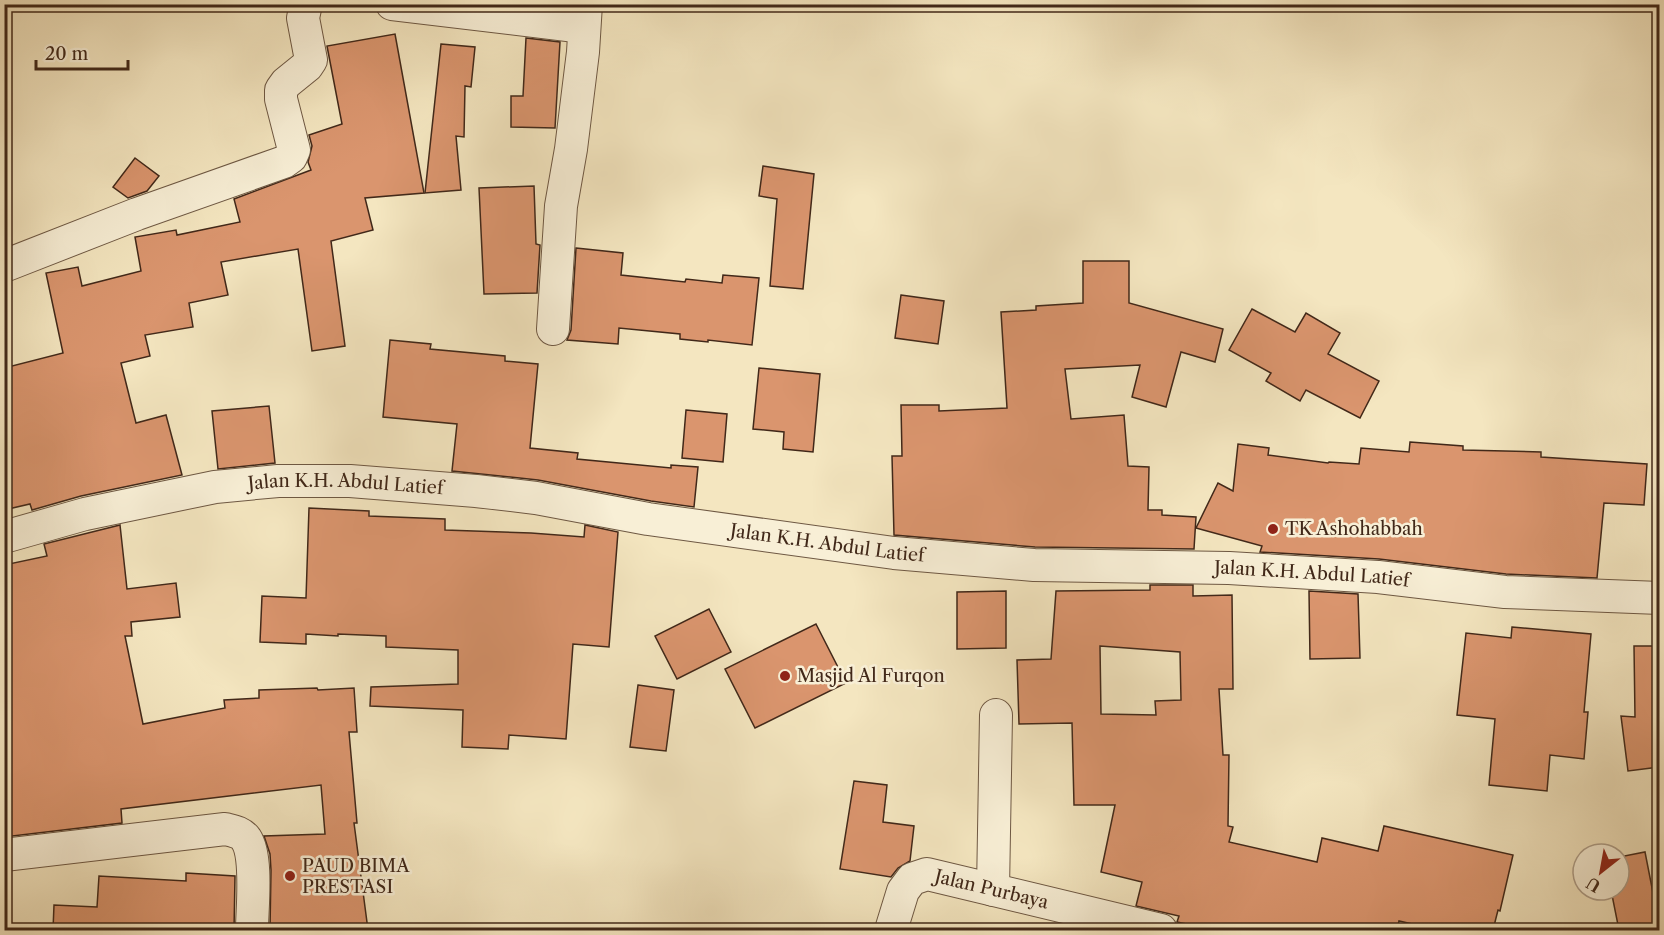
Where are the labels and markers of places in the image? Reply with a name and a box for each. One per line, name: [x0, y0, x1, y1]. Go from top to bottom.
place label: TK Ashohabbah: [1285, 518, 1423, 540]
marker: TK Ashohabbah: [1266, 522, 1280, 536]
place label: Masjid Al Furqon: [797, 665, 945, 687]
marker: Masjid Al Furqon: [778, 669, 792, 683]
place label: PAUD BIMA PRESTASI: [302, 855, 410, 898]
marker: PAUD BIMA PRESTASI: [283, 869, 297, 883]

